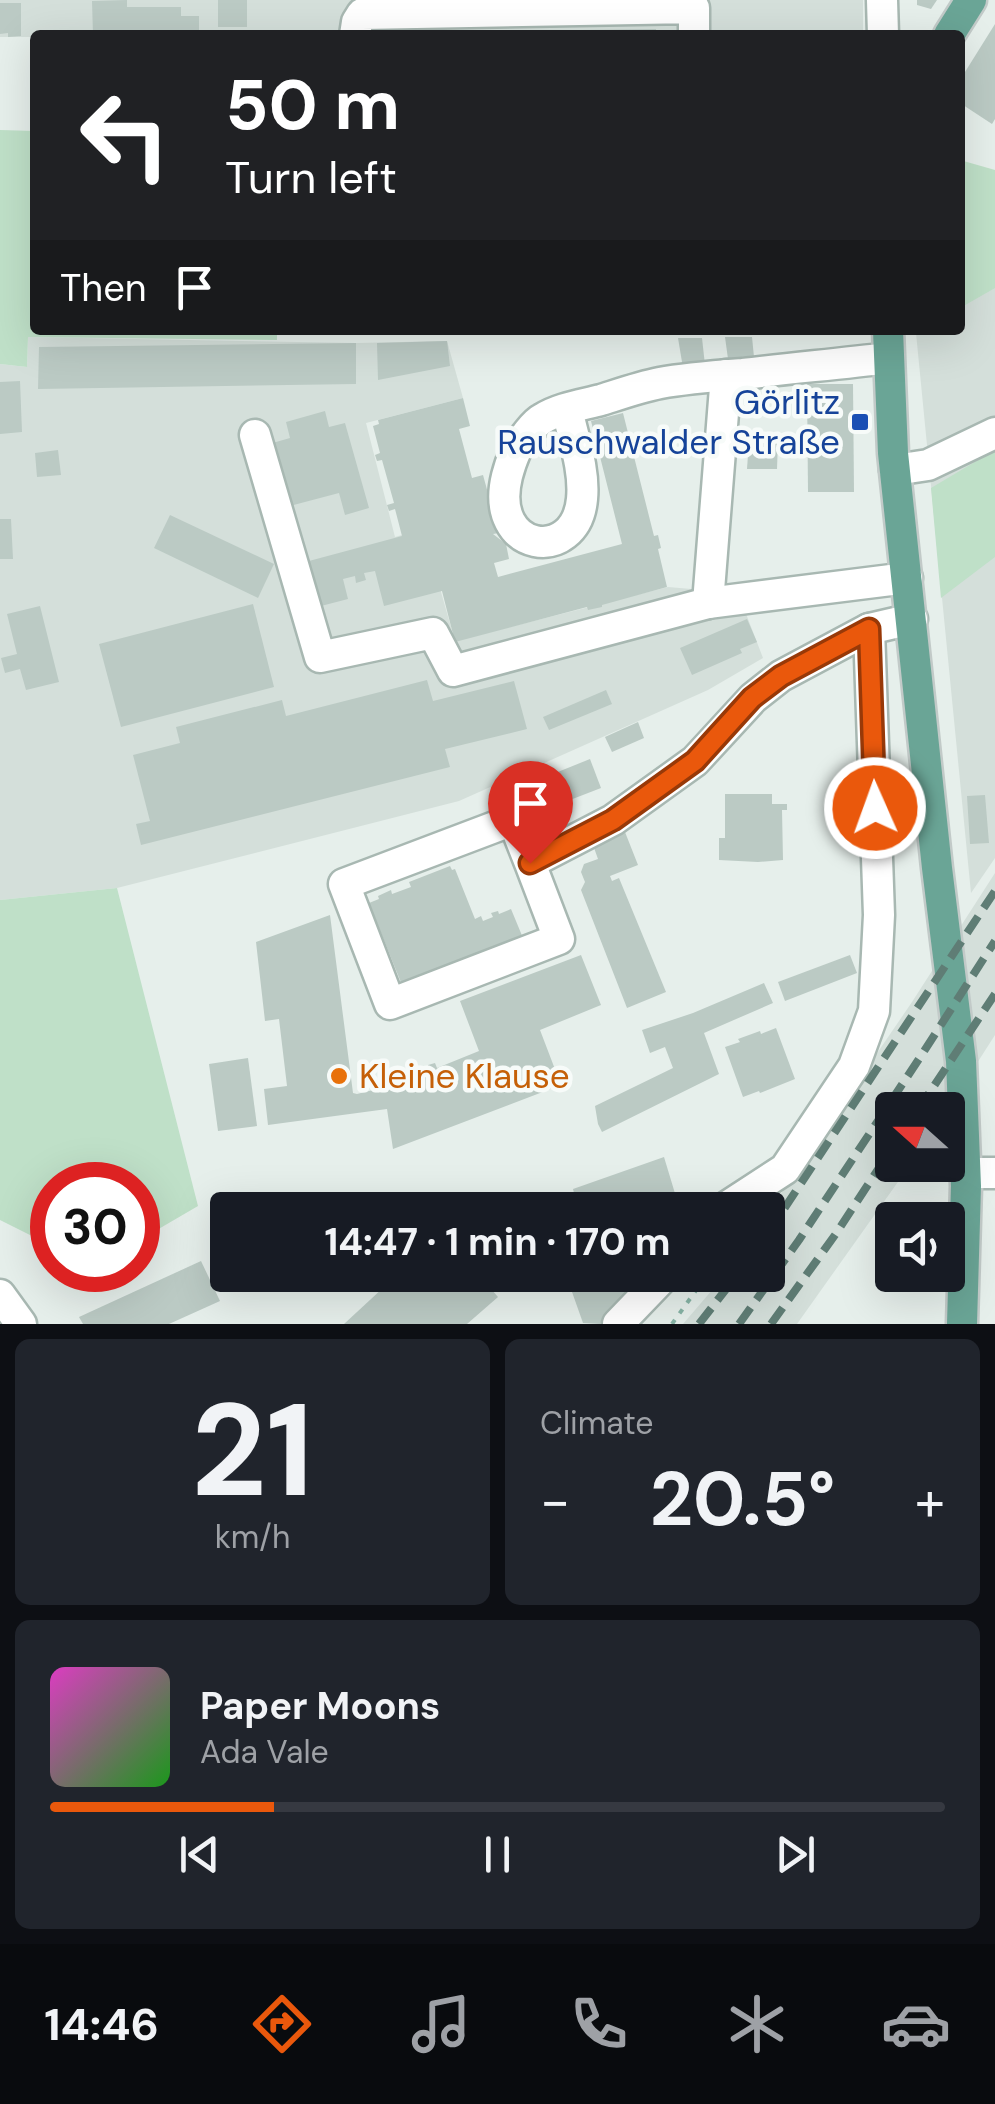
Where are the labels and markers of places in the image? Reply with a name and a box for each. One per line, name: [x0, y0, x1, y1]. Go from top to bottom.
place label: Görlitz Rauschwalder Straße: [497, 379, 840, 465]
marker: Görlitz Rauschwalder Straße: [849, 411, 871, 433]
pin: [488, 761, 573, 864]
place label: Kleine Klause: [359, 1053, 570, 1099]
marker: Kleine Klause: [328, 1065, 350, 1087]

